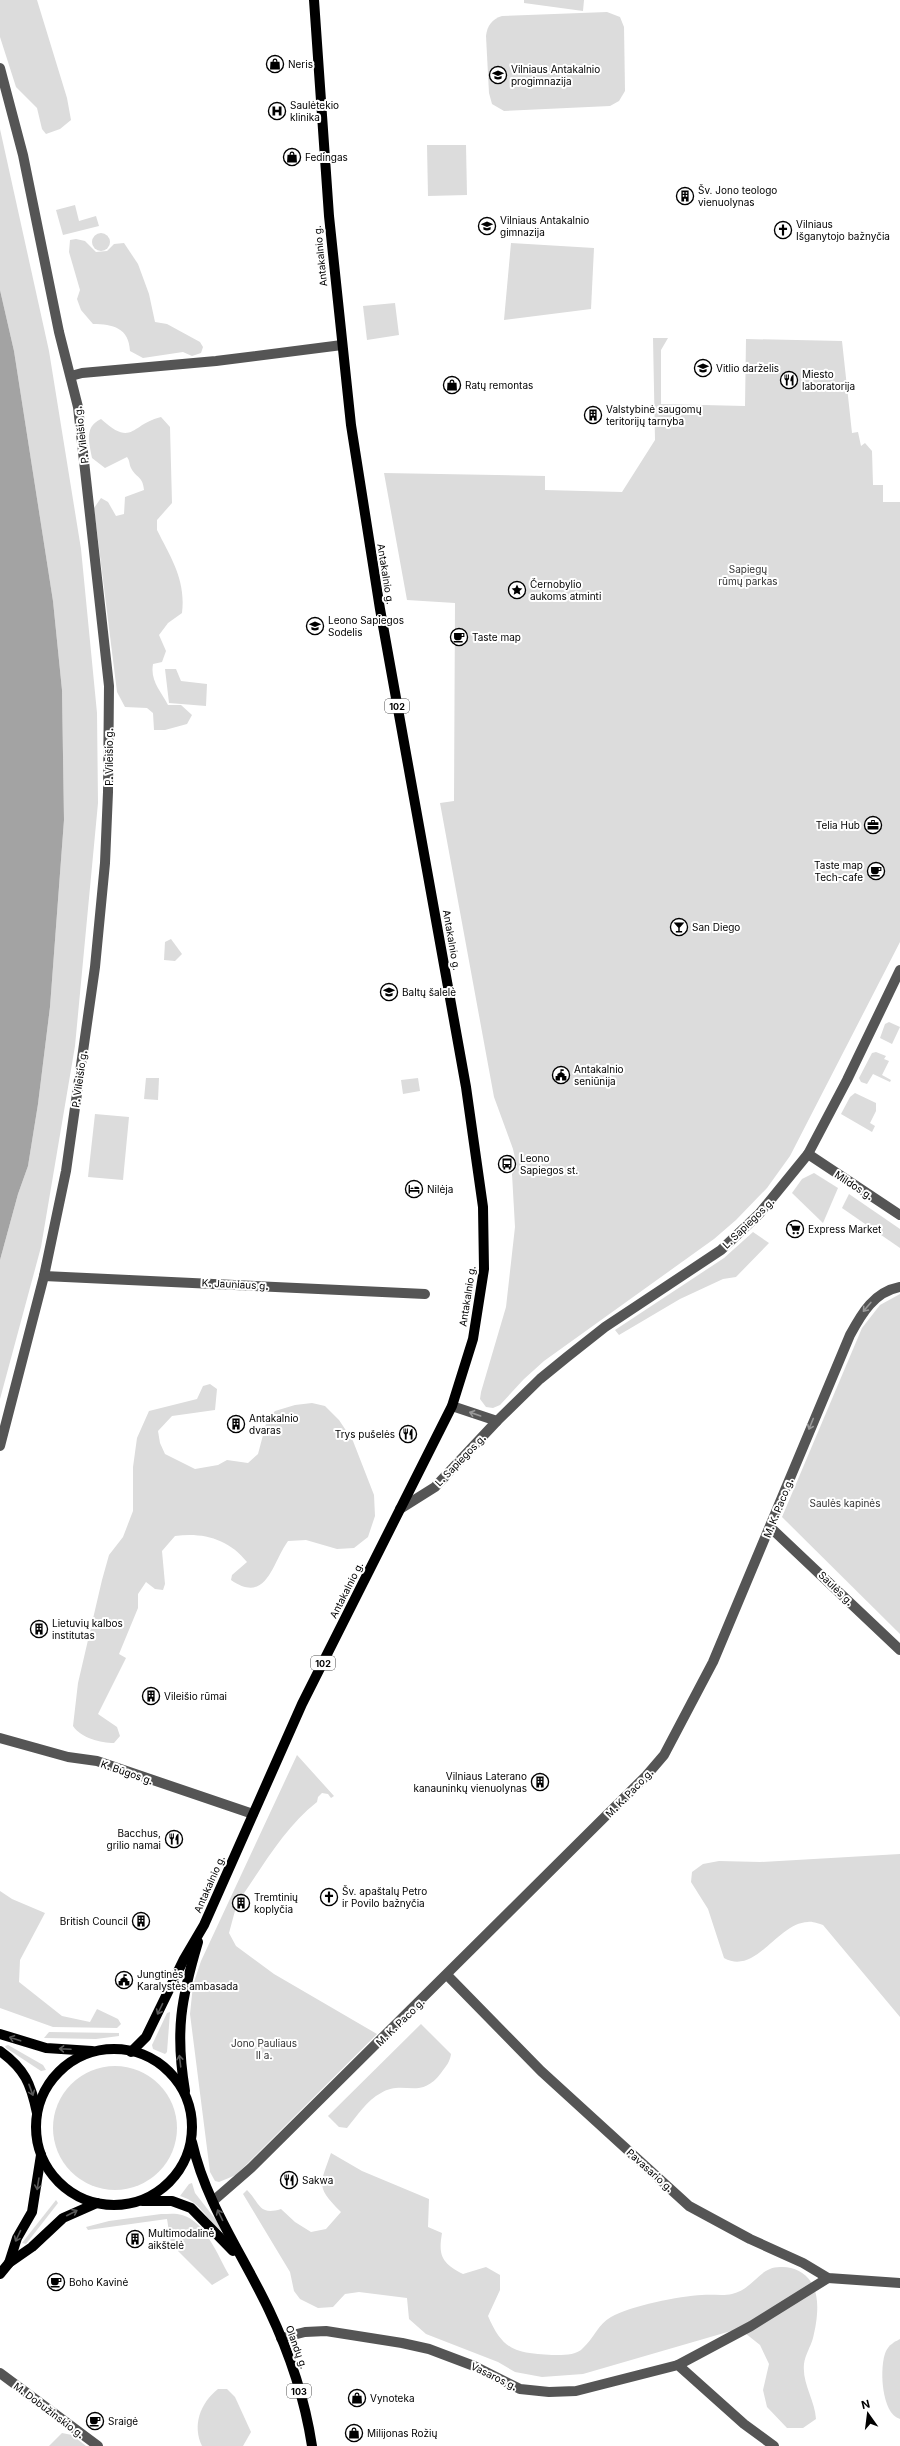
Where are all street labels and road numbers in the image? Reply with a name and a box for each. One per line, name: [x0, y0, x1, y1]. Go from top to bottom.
street label: Antakalnio g.: [311, 225, 329, 287]
street label: P. Vileišio g.: [72, 406, 90, 464]
street label: Antakalnio g.: [375, 543, 397, 605]
road number: 102: [385, 699, 409, 713]
street label: P. Vileišio g.: [103, 728, 115, 786]
street label: Antakalnio g.: [441, 909, 463, 971]
street label: P. Vileišio g.: [69, 1050, 89, 1108]
street label: Mildos g.: [833, 1168, 875, 1202]
street label: L. Sapiegos g.: [720, 1195, 776, 1251]
street label: Antakalnio g.: [456, 1265, 478, 1327]
street label: K. Jauniaus g.: [201, 1276, 269, 1292]
street label: L. Sapiegos g.: [432, 1432, 488, 1488]
street label: M. K. Paco g.: [761, 1477, 795, 1539]
street label: Antakalnio g.: [327, 1560, 365, 1620]
street label: Saulės g.: [816, 1569, 856, 1607]
road number: 102: [311, 1656, 335, 1670]
street label: K. Būgos g.: [99, 1758, 155, 1787]
street label: M. K. Paco g.: [603, 1766, 655, 1820]
street label: Antakalnio g.: [191, 1853, 227, 1914]
street label: M. K. Paco g.: [373, 1996, 427, 2048]
street label: Pavasario g.: [624, 2146, 676, 2194]
street label: Olandų g.: [284, 2324, 310, 2371]
street label: Vasaros g.: [469, 2360, 519, 2392]
street label: M. Dobužinskio g.: [12, 2380, 87, 2440]
road number: 103: [287, 2384, 311, 2398]

